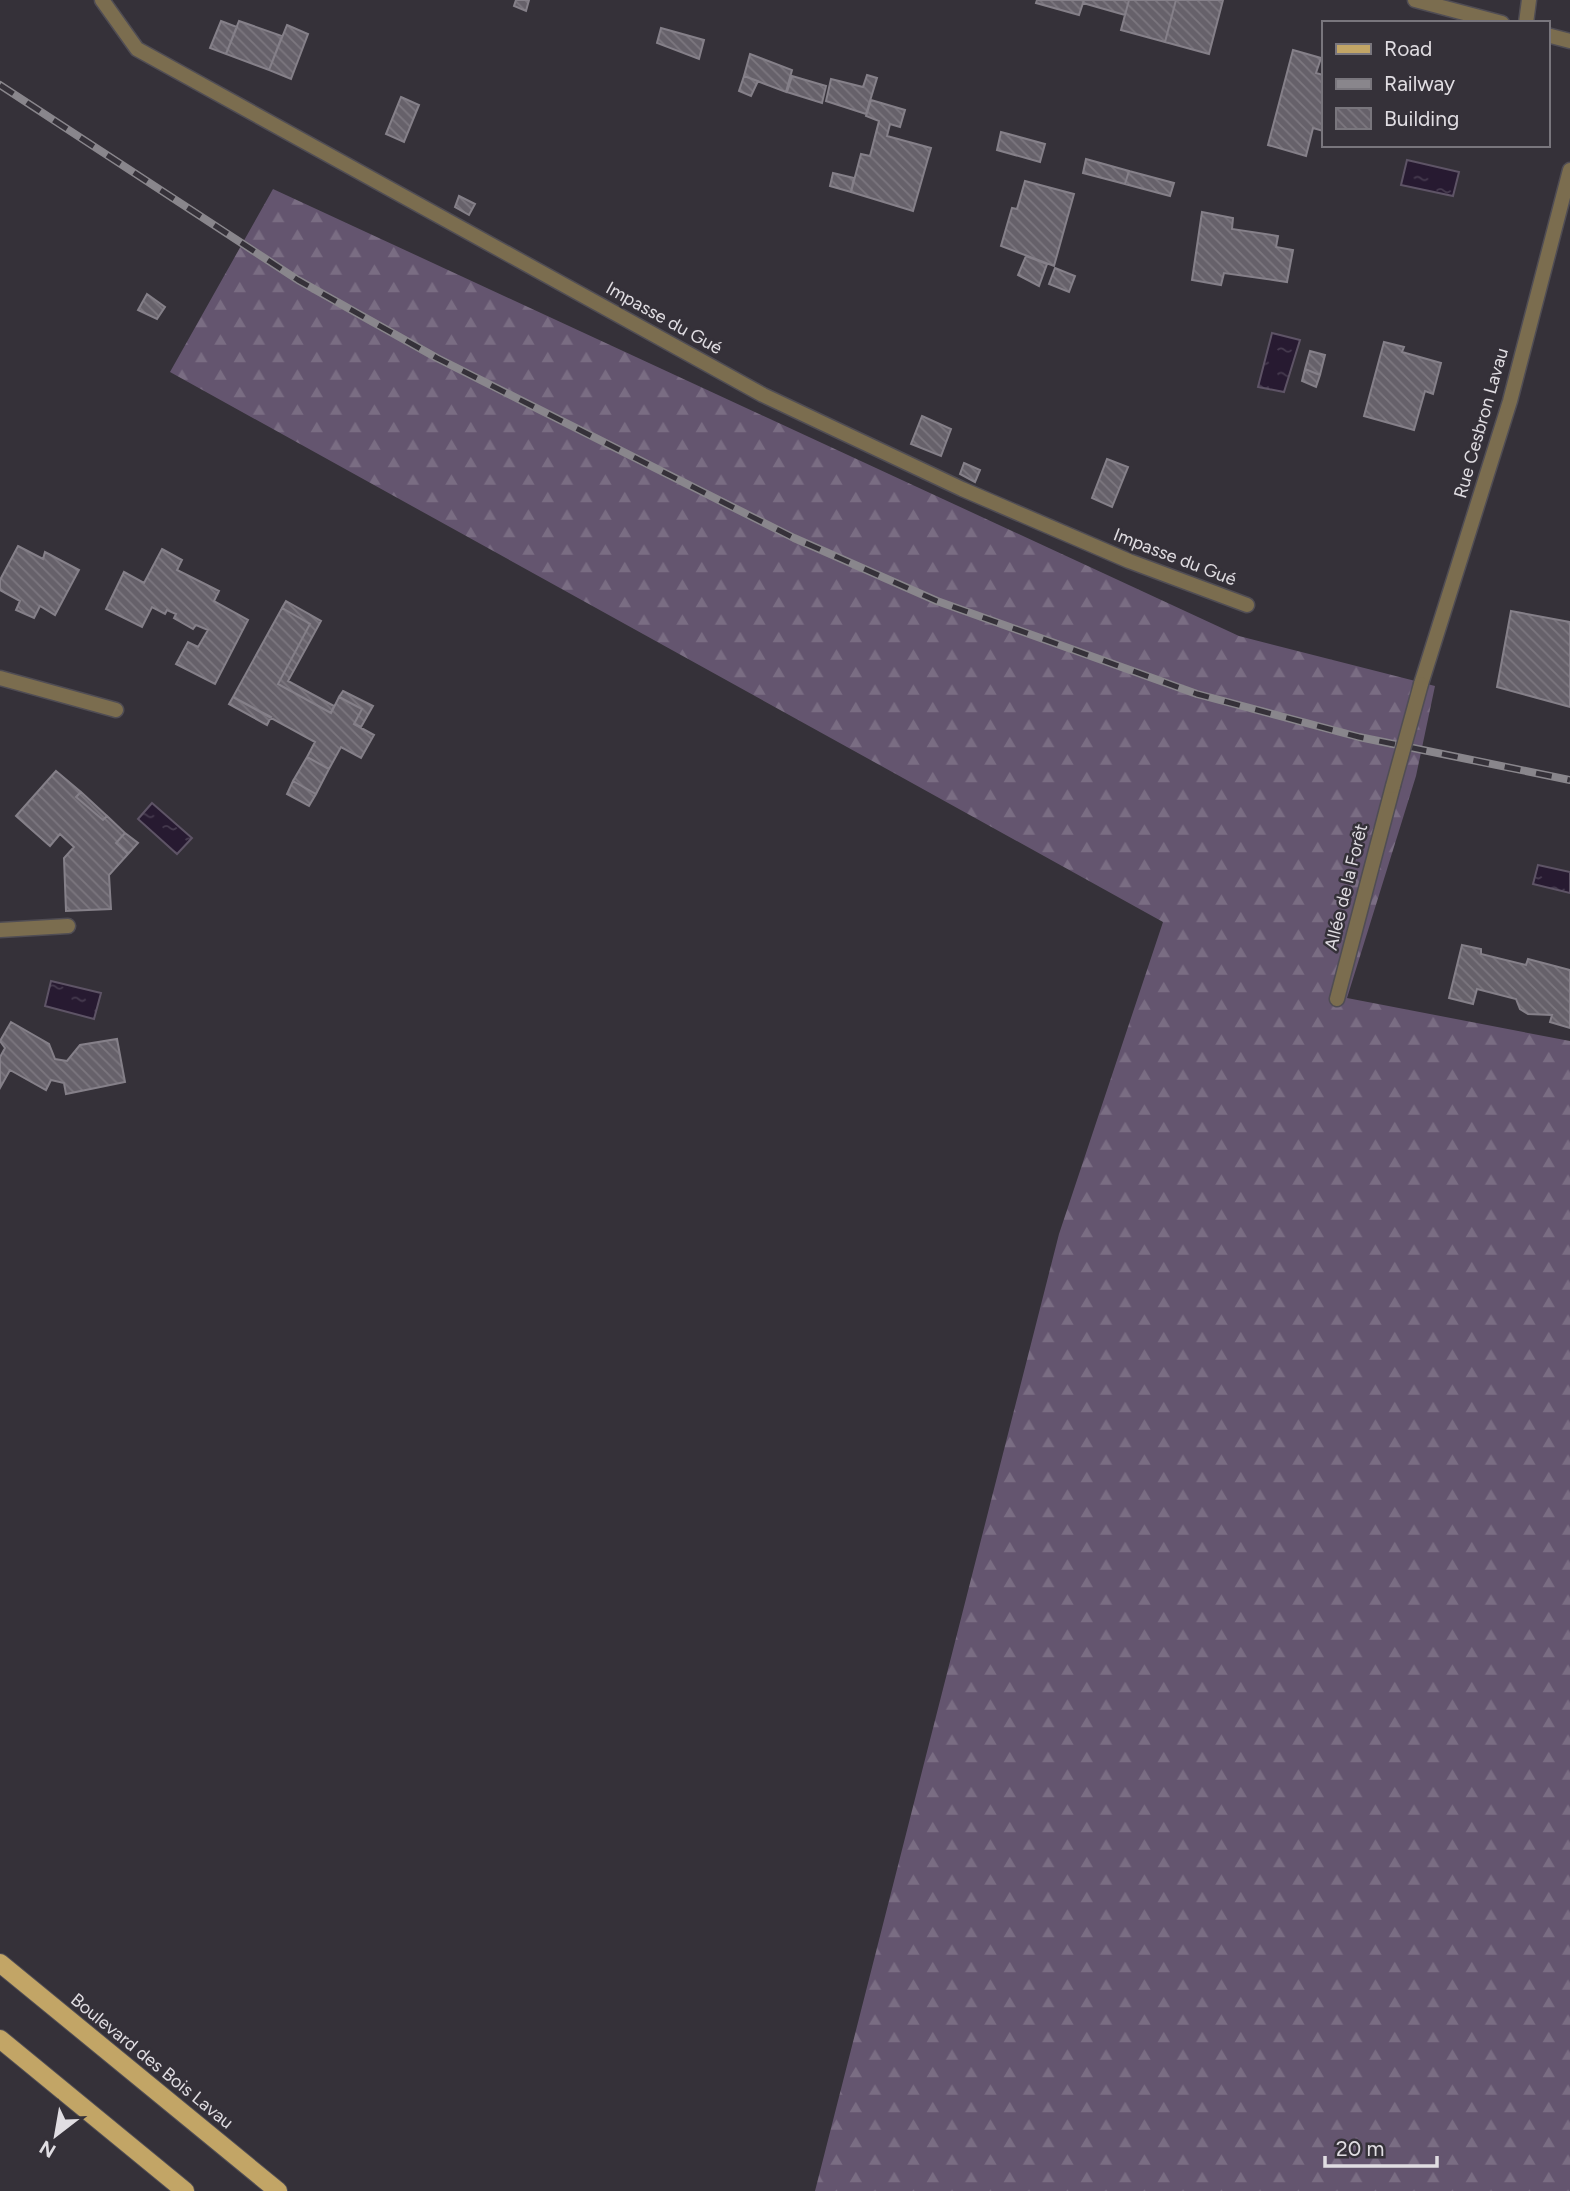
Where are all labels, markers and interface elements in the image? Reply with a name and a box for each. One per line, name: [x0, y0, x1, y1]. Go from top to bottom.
legend: [1322, 21, 1549, 147]
text: Road: [1384, 36, 1432, 61]
text: Railway: [1384, 71, 1455, 96]
text: Building: [1384, 106, 1459, 131]
street label: Impasse du Gué: [602, 277, 726, 359]
street label: Rue Cesbron Lavau: [1449, 345, 1513, 501]
street label: Impasse du Gué: [1111, 523, 1240, 591]
street label: Allée de la Forêt: [1320, 821, 1372, 952]
street label: Boulevard des Bois Lavau: [66, 1989, 238, 2133]
north arrow: [21, 2100, 91, 2170]
scale bar: [1325, 2124, 1437, 2168]
text: N: [35, 2136, 60, 2163]
text: 20 m: [1336, 2136, 1384, 2161]

